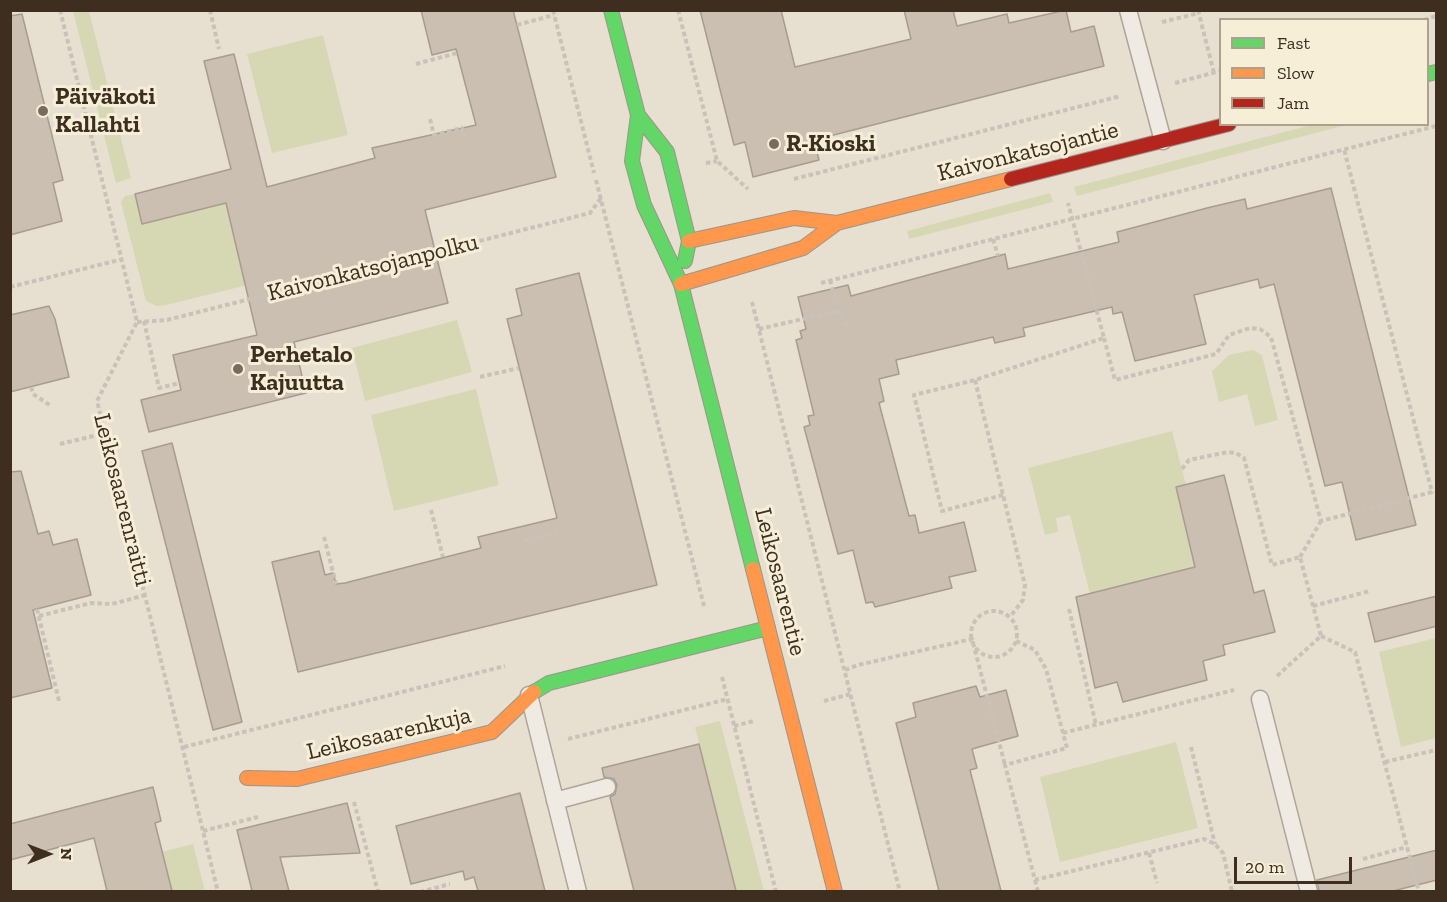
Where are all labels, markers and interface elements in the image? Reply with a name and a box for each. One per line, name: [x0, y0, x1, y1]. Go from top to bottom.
legend: [1219, 18, 1429, 126]
text: Fast: [1277, 32, 1310, 54]
text: Slow: [1277, 62, 1314, 84]
place label: Päiväkoti Kallahti: [55, 83, 155, 139]
text: Jam: [1277, 92, 1309, 114]
marker: Päiväkoti Kallahti: [36, 104, 50, 118]
street label: Kaivonkatsojantie: [935, 116, 1121, 188]
place label: R-Kioski: [786, 130, 876, 158]
marker: R-Kioski: [767, 137, 781, 151]
street label: Kaivonkatsojanpolku: [265, 228, 481, 308]
place label: Perhetalo Kajuutta: [250, 341, 353, 397]
marker: Perhetalo Kajuutta: [231, 362, 245, 376]
street label: Leikosaarenraitti: [87, 411, 157, 589]
street label: Leikosaarentie: [748, 505, 812, 659]
street label: Leikosaarenkuja: [304, 701, 474, 767]
north arrow: [18, 824, 78, 884]
scale bar: [1237, 845, 1356, 883]
text: N: [57, 848, 76, 860]
text: 20 m: [1245, 856, 1284, 878]

